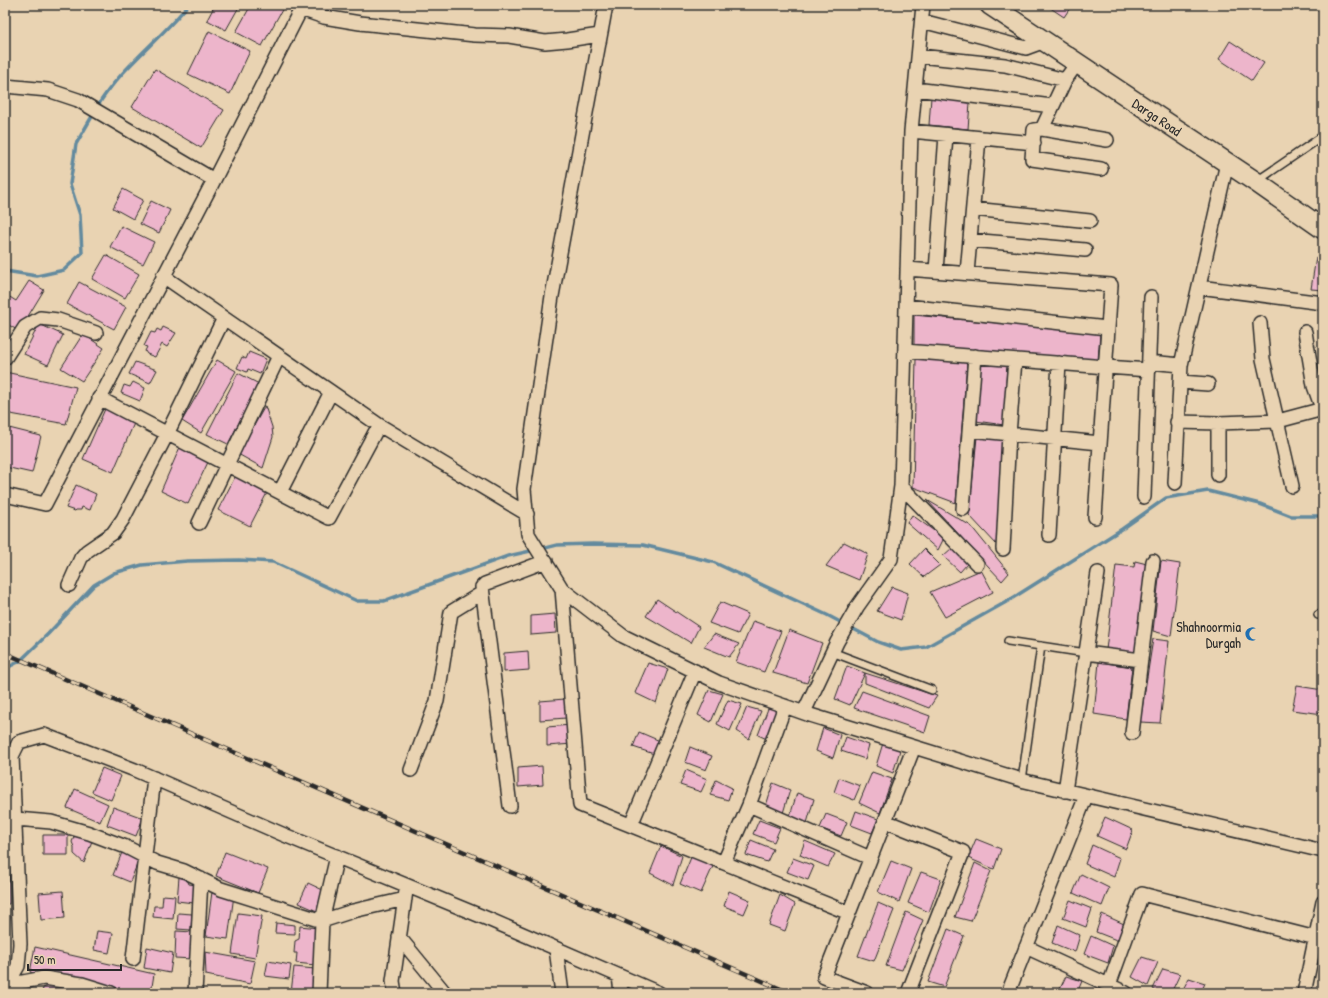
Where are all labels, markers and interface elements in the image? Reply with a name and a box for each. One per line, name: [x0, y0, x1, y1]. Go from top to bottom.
street label: Darga Road: [1129, 93, 1186, 140]
place label: Shahnoormia Durgah: [1176, 617, 1242, 653]
mosque icon: Shahnoormia Durgah: [1244, 626, 1260, 642]
scale bar: [28, 946, 121, 972]
text: 50 m: [34, 951, 55, 968]

